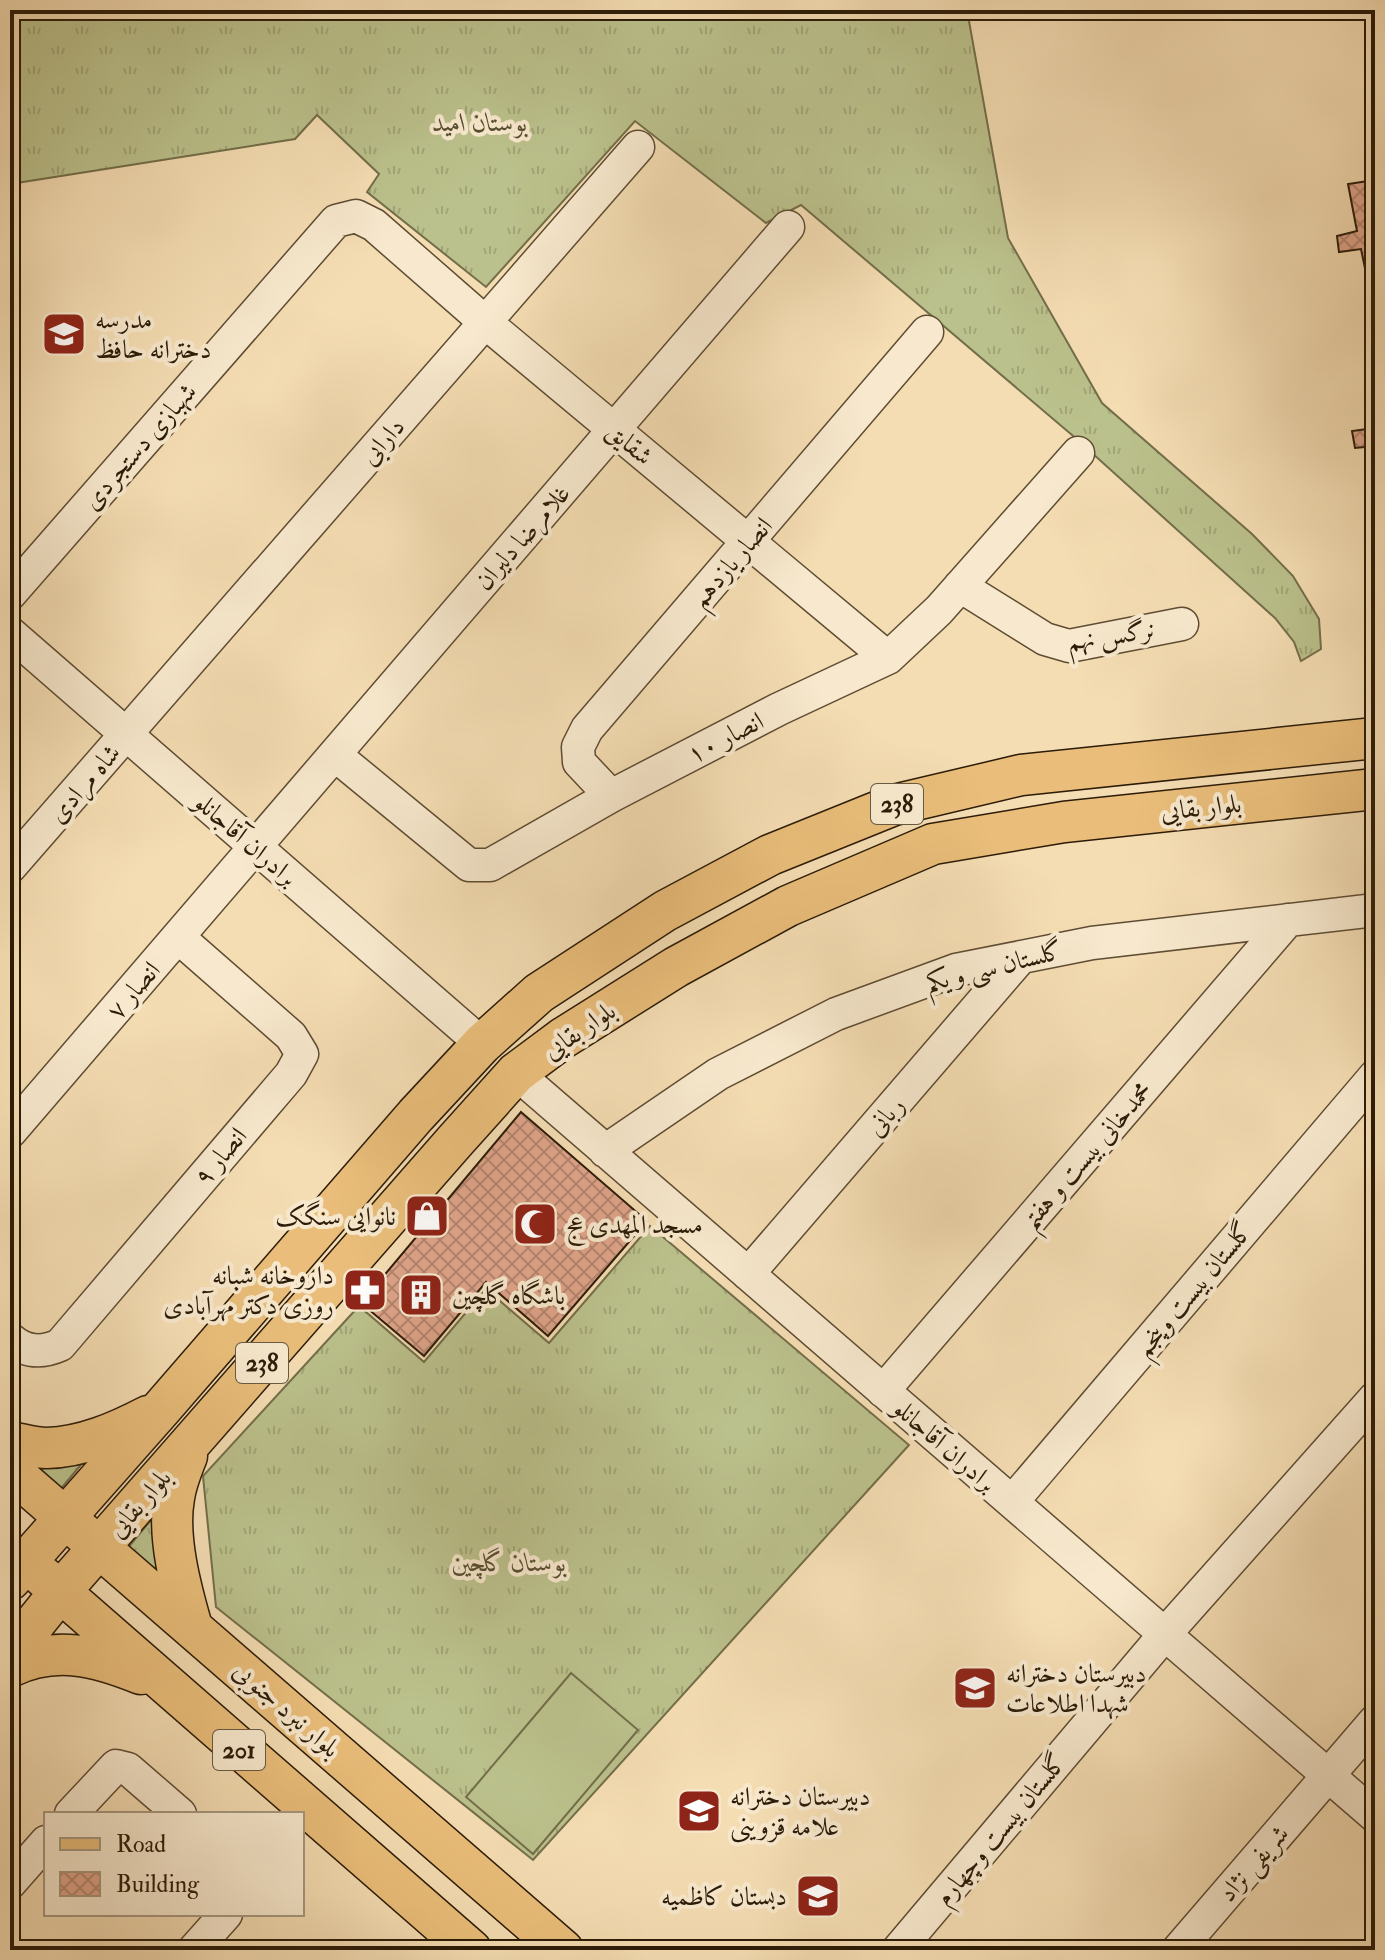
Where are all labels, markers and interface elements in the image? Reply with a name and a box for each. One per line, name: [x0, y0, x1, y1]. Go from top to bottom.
park label: بوستان امید: [432, 107, 528, 139]
place label: مدرسه دخترانه حافظ: [95, 304, 212, 366]
school or university icon: مدرسه دخترانه حافظ: [40, 310, 88, 358]
street label: شهبازی دستجردی: [76, 377, 204, 517]
street label: دارابی: [353, 411, 414, 473]
street label: شقایق: [599, 415, 659, 473]
street label: غلامرضا دلیران: [468, 478, 578, 598]
street label: انصار یازدهم: [684, 511, 786, 620]
street label: نرگس نهم: [1065, 614, 1158, 666]
street label: انصار ۱۰: [682, 705, 769, 771]
street label: شاه مرادی: [42, 738, 129, 830]
street label: برادران آقاجانلو: [185, 784, 304, 894]
road number: 238: [871, 784, 923, 824]
street label: بلوار بقایی: [1159, 788, 1243, 828]
street label: گلستان سی و یکم: [923, 935, 1068, 1007]
street label: انصار ۷: [100, 955, 168, 1026]
street label: بلوار بقایی: [537, 995, 622, 1067]
street label: محمدخانی بیست و هفتم: [1014, 1075, 1166, 1242]
street label: ربانی: [860, 1090, 912, 1143]
street label: انصار ۹: [187, 1121, 254, 1192]
shop icon: نانوایی سنگک: [403, 1192, 451, 1240]
place label: نانوایی سنگک: [275, 1200, 396, 1233]
mosque icon: مسجد المهدی عج: [511, 1200, 559, 1248]
place label: مسجد المهدی عج: [566, 1209, 703, 1246]
street label: گلستان بیست وپنجم: [1128, 1215, 1266, 1369]
place label: داروخانه شبانه روزی دکتر مهرآبادی: [163, 1260, 334, 1322]
pharmacy icon: داروخانه شبانه روزی دکتر مهرآبادی: [341, 1266, 389, 1314]
building icon: باشگاه گلچین: [397, 1271, 445, 1319]
place label: باشگاه گلچین: [452, 1279, 565, 1313]
road number: 238: [236, 1343, 288, 1383]
street label: برادران آقاجانلو: [884, 1390, 1003, 1500]
street label: بلوار بقایی: [101, 1463, 178, 1545]
park label: بوستان گلچین: [451, 1547, 567, 1580]
street label: بلوار نبرد جنوبی: [225, 1655, 346, 1766]
place label: دبیرستان دخترانه شهدا اطلاعات: [1006, 1658, 1147, 1720]
school or university icon: دبیرستان دخترانه شهدا اطلاعات: [951, 1664, 999, 1712]
road number: 201: [213, 1730, 265, 1770]
street label: گلستان بیست وچهارم: [928, 1747, 1078, 1916]
place label: دبیرستان دخترانه علامه قزوینی: [730, 1781, 871, 1843]
school or university icon: دبیرستان دخترانه علامه قزوینی: [675, 1787, 723, 1835]
legend: [44, 1812, 304, 1916]
street label: شریفی نژاد: [1212, 1819, 1297, 1910]
text: Road: [116, 1829, 166, 1860]
text: Building: [116, 1869, 200, 1900]
school or university icon: دبستان کاظمیه: [794, 1872, 842, 1920]
place label: دبستان کاظمیه: [661, 1881, 787, 1913]

